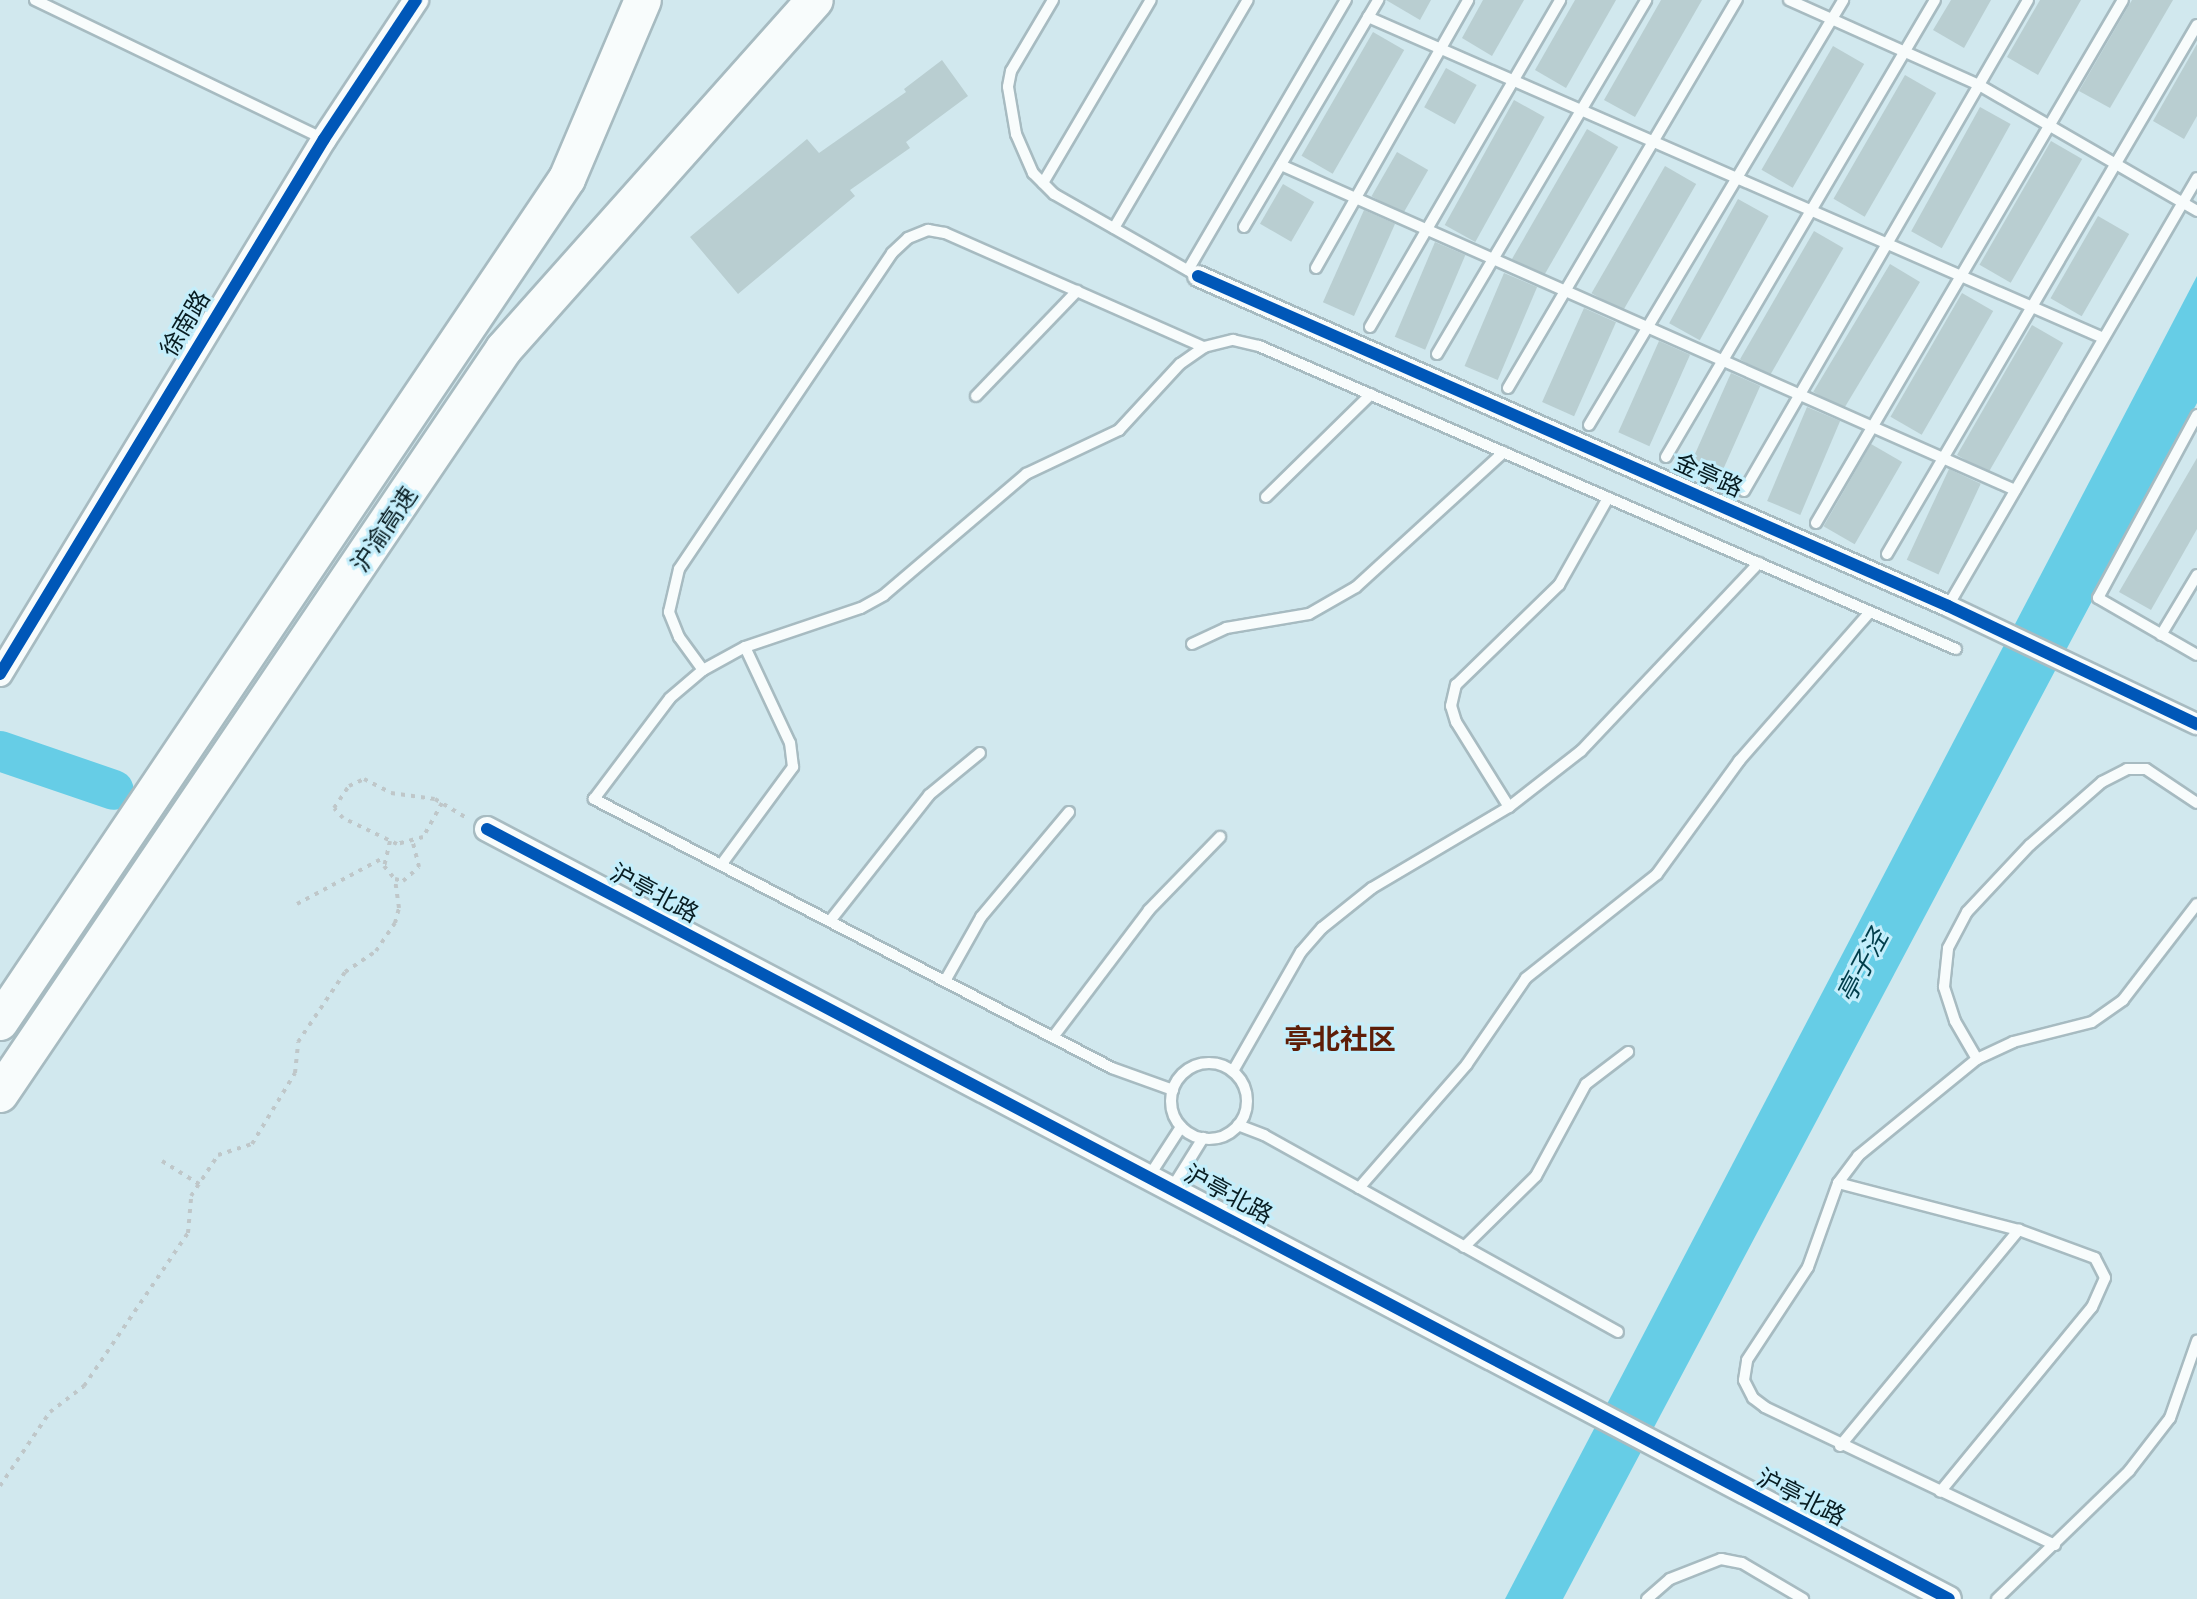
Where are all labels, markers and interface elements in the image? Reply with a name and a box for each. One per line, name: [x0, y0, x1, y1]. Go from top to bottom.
street label: 徐南路: [155, 286, 217, 362]
street label: 金亭路: [1669, 448, 1747, 504]
street label: 沪渝高速: [346, 482, 424, 578]
street label: 沪亭北路: [605, 859, 703, 929]
water label: 亭子泾: [1832, 925, 1896, 1009]
district label: 亭北社区: [1284, 1023, 1396, 1057]
street label: 沪亭北路: [1179, 1160, 1277, 1230]
street label: 沪亭北路: [1752, 1463, 1850, 1533]

